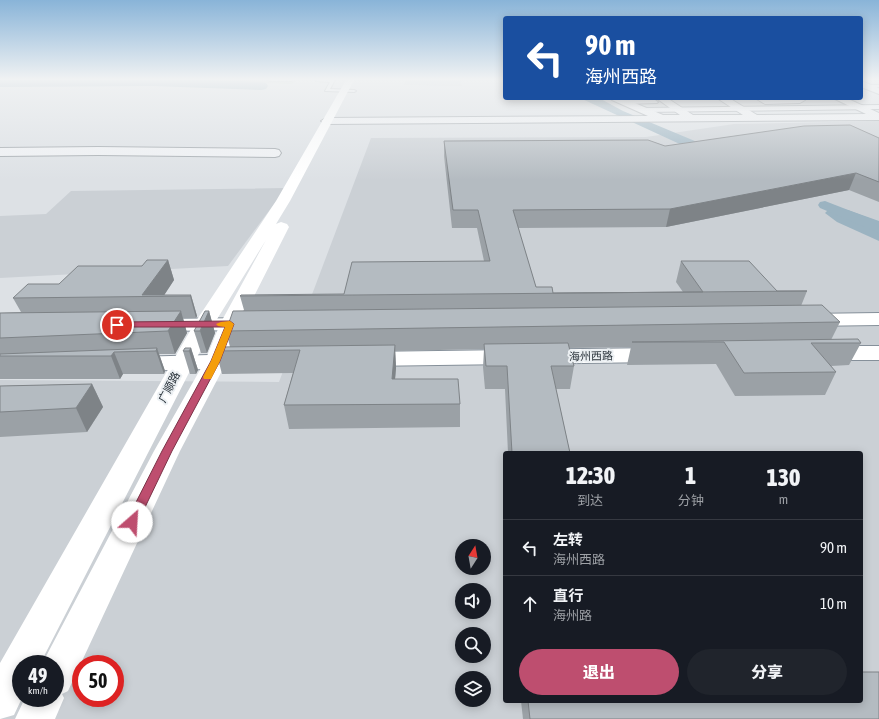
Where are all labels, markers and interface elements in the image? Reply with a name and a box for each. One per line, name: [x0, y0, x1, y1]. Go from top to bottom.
text: 90 m: [585, 29, 635, 61]
icon: left: [519, 32, 571, 84]
text: 海州西路: [585, 66, 657, 87]
pin: [100, 308, 134, 342]
icon: arrive: [106, 314, 128, 336]
street label: 海州西路: [569, 350, 613, 362]
street label: 广顺路: [156, 370, 182, 404]
text: 12:30: [566, 462, 615, 489]
text: 1: [685, 462, 696, 489]
text: 130: [766, 464, 800, 491]
text: m: [779, 492, 788, 507]
text: 到达: [577, 493, 603, 508]
text: 分钟: [678, 493, 704, 508]
position arrow: [111, 501, 153, 543]
text: 左转: [553, 531, 583, 548]
icon: left: [519, 537, 541, 559]
north arrow: [455, 539, 491, 575]
map controls: [455, 539, 491, 707]
text: 90 m: [820, 539, 847, 556]
text: 海州西路: [553, 552, 605, 567]
button: sound: [455, 583, 491, 619]
text: 直行: [553, 587, 583, 604]
icon: ahead: [519, 593, 541, 615]
text: 10 m: [820, 595, 847, 612]
text: 海州路: [553, 608, 592, 623]
button: search: [455, 627, 491, 663]
button: 退出: [519, 649, 679, 695]
button: 分享: [687, 649, 847, 695]
speed limit sign: 50: [72, 655, 124, 707]
text: 49: [29, 664, 47, 687]
button: layers: [455, 671, 491, 707]
text: km/h: [28, 685, 48, 696]

